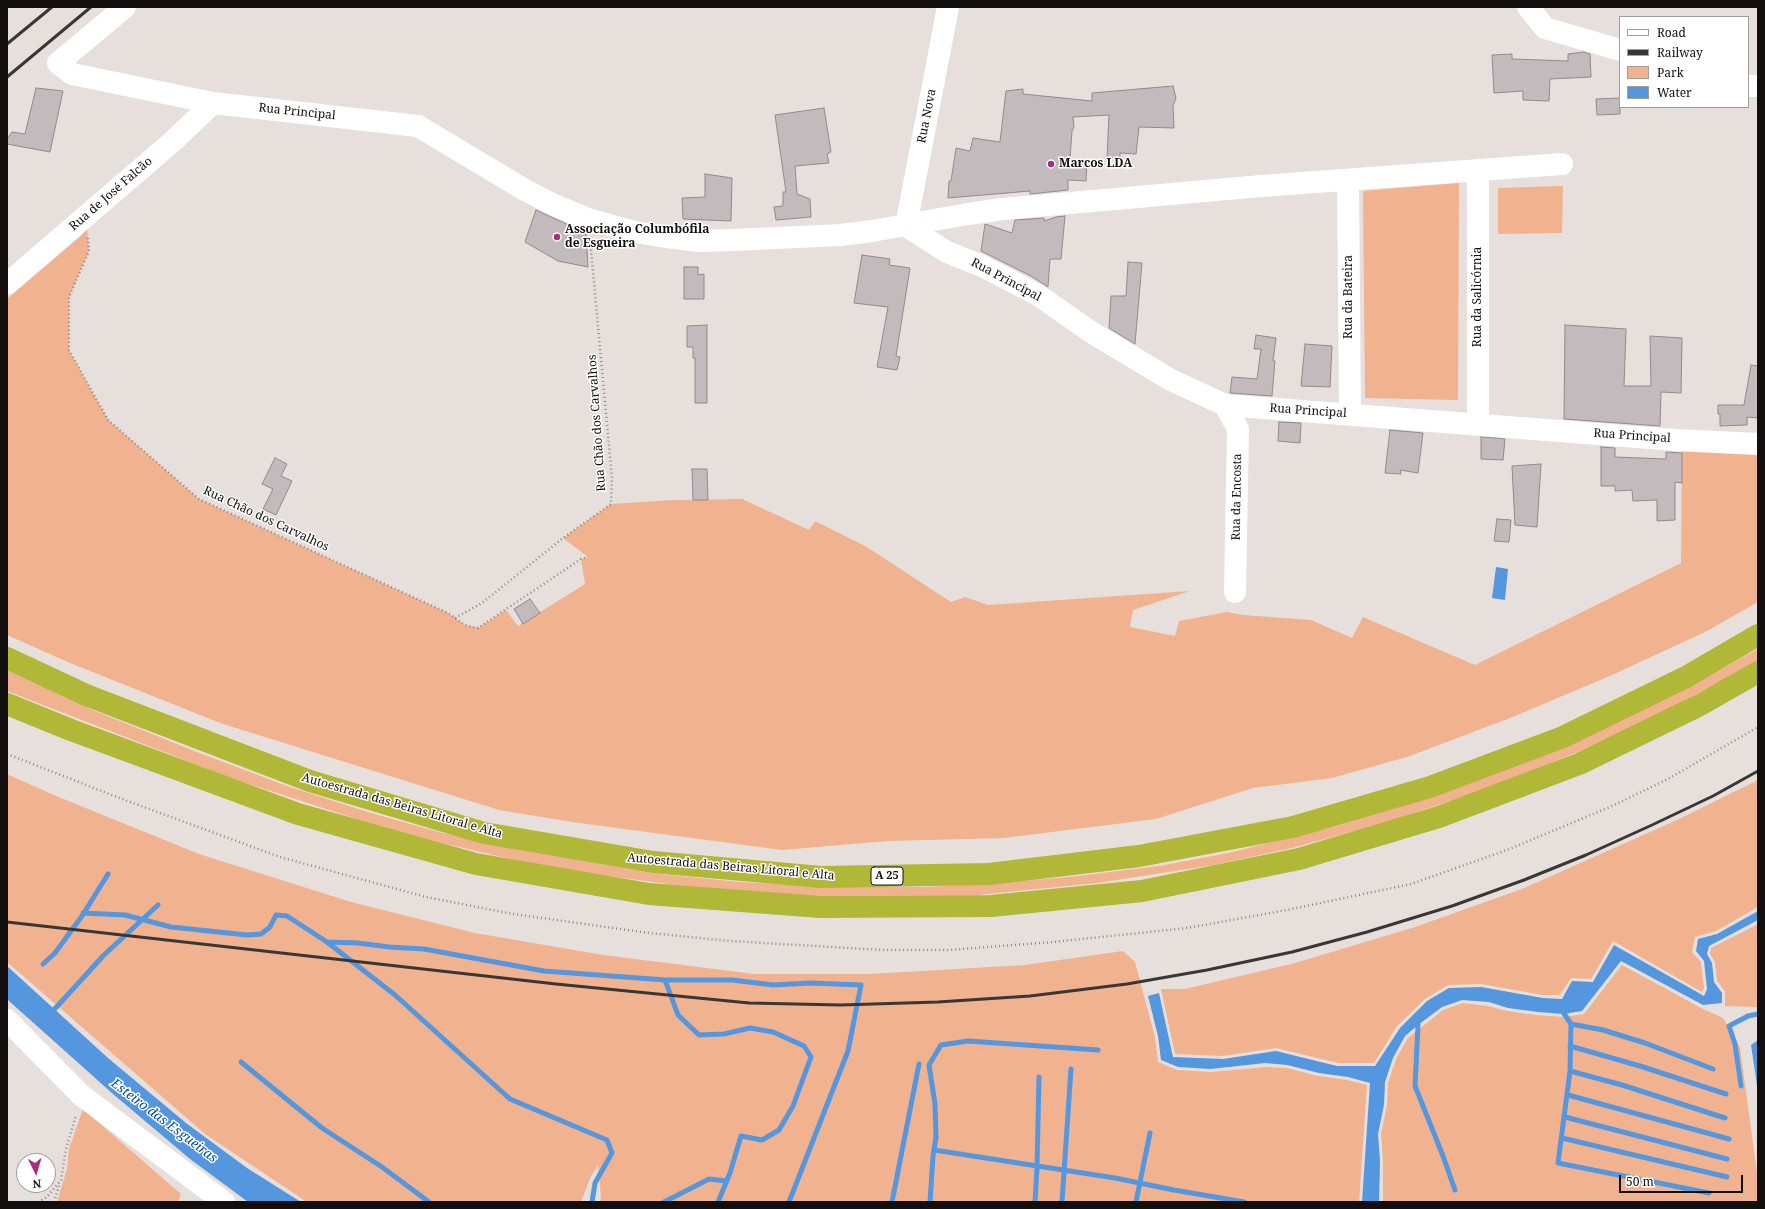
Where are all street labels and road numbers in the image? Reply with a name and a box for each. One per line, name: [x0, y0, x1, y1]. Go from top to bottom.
street label: Rua Nova: [915, 88, 939, 144]
street label: Rua Principal: [258, 101, 336, 123]
street label: Rua de José Falcão: [67, 154, 155, 234]
street label: Rua da Salicórnia: [1471, 247, 1485, 347]
street label: Rua Principal: [968, 255, 1044, 305]
street label: Rua da Bateira: [1342, 255, 1356, 339]
street label: Rua Chão dos Carvalhos: [585, 354, 609, 492]
street label: Rua Principal: [1269, 401, 1347, 421]
street label: Rua Principal: [1593, 426, 1671, 446]
street label: Rua da Encosta: [1229, 453, 1245, 541]
street label: Rua Chão dos Carvalhos: [201, 483, 331, 555]
street label: Autoestrada das Beiras Litoral e Alta: [300, 770, 504, 842]
street label: Autoestrada das Beiras Litoral e Alta: [627, 851, 835, 883]
road number: A 25: [871, 867, 903, 885]

